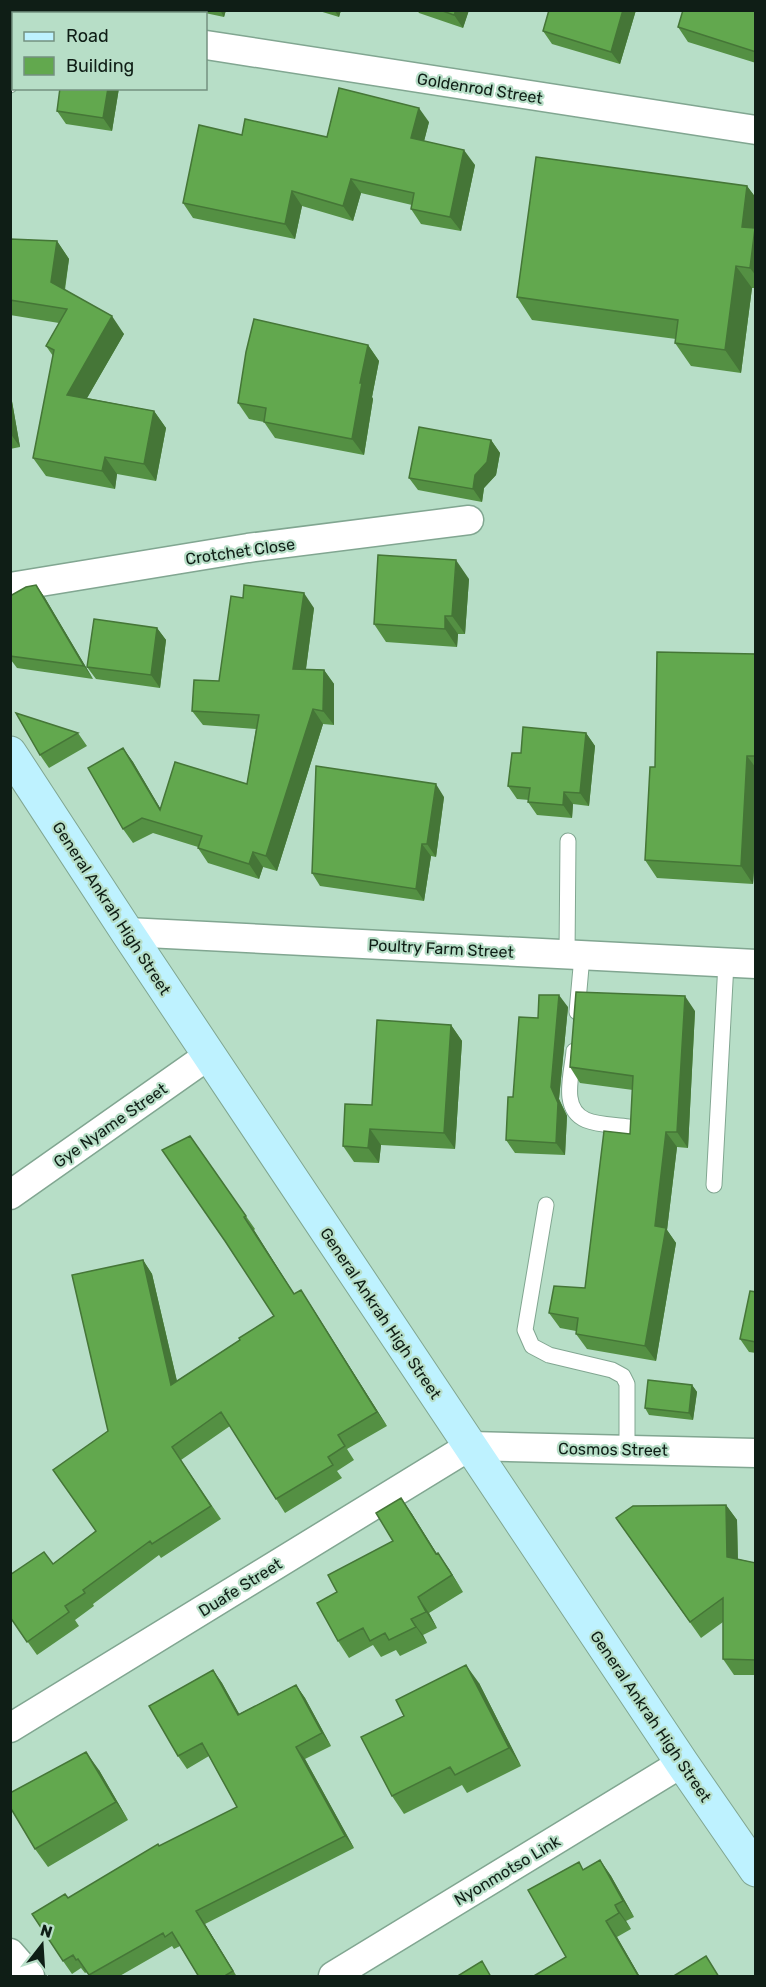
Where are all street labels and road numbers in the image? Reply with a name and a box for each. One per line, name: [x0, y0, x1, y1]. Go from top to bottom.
street label: Goldenrod Street: [416, 69, 544, 108]
street label: Crotchet Close: [184, 534, 296, 569]
street label: General Ankrah High Street: [48, 818, 175, 998]
street label: Poultry Farm Street: [368, 935, 514, 962]
street label: Gye Nyame Street: [50, 1079, 171, 1172]
street label: General Ankrah High Street: [316, 1224, 445, 1403]
street label: Cosmos Street: [558, 1439, 668, 1460]
street label: Duafe Street: [195, 1554, 285, 1621]
street label: General Ankrah High Street: [586, 1627, 715, 1806]
street label: Nyonmotso Link: [451, 1831, 564, 1910]

